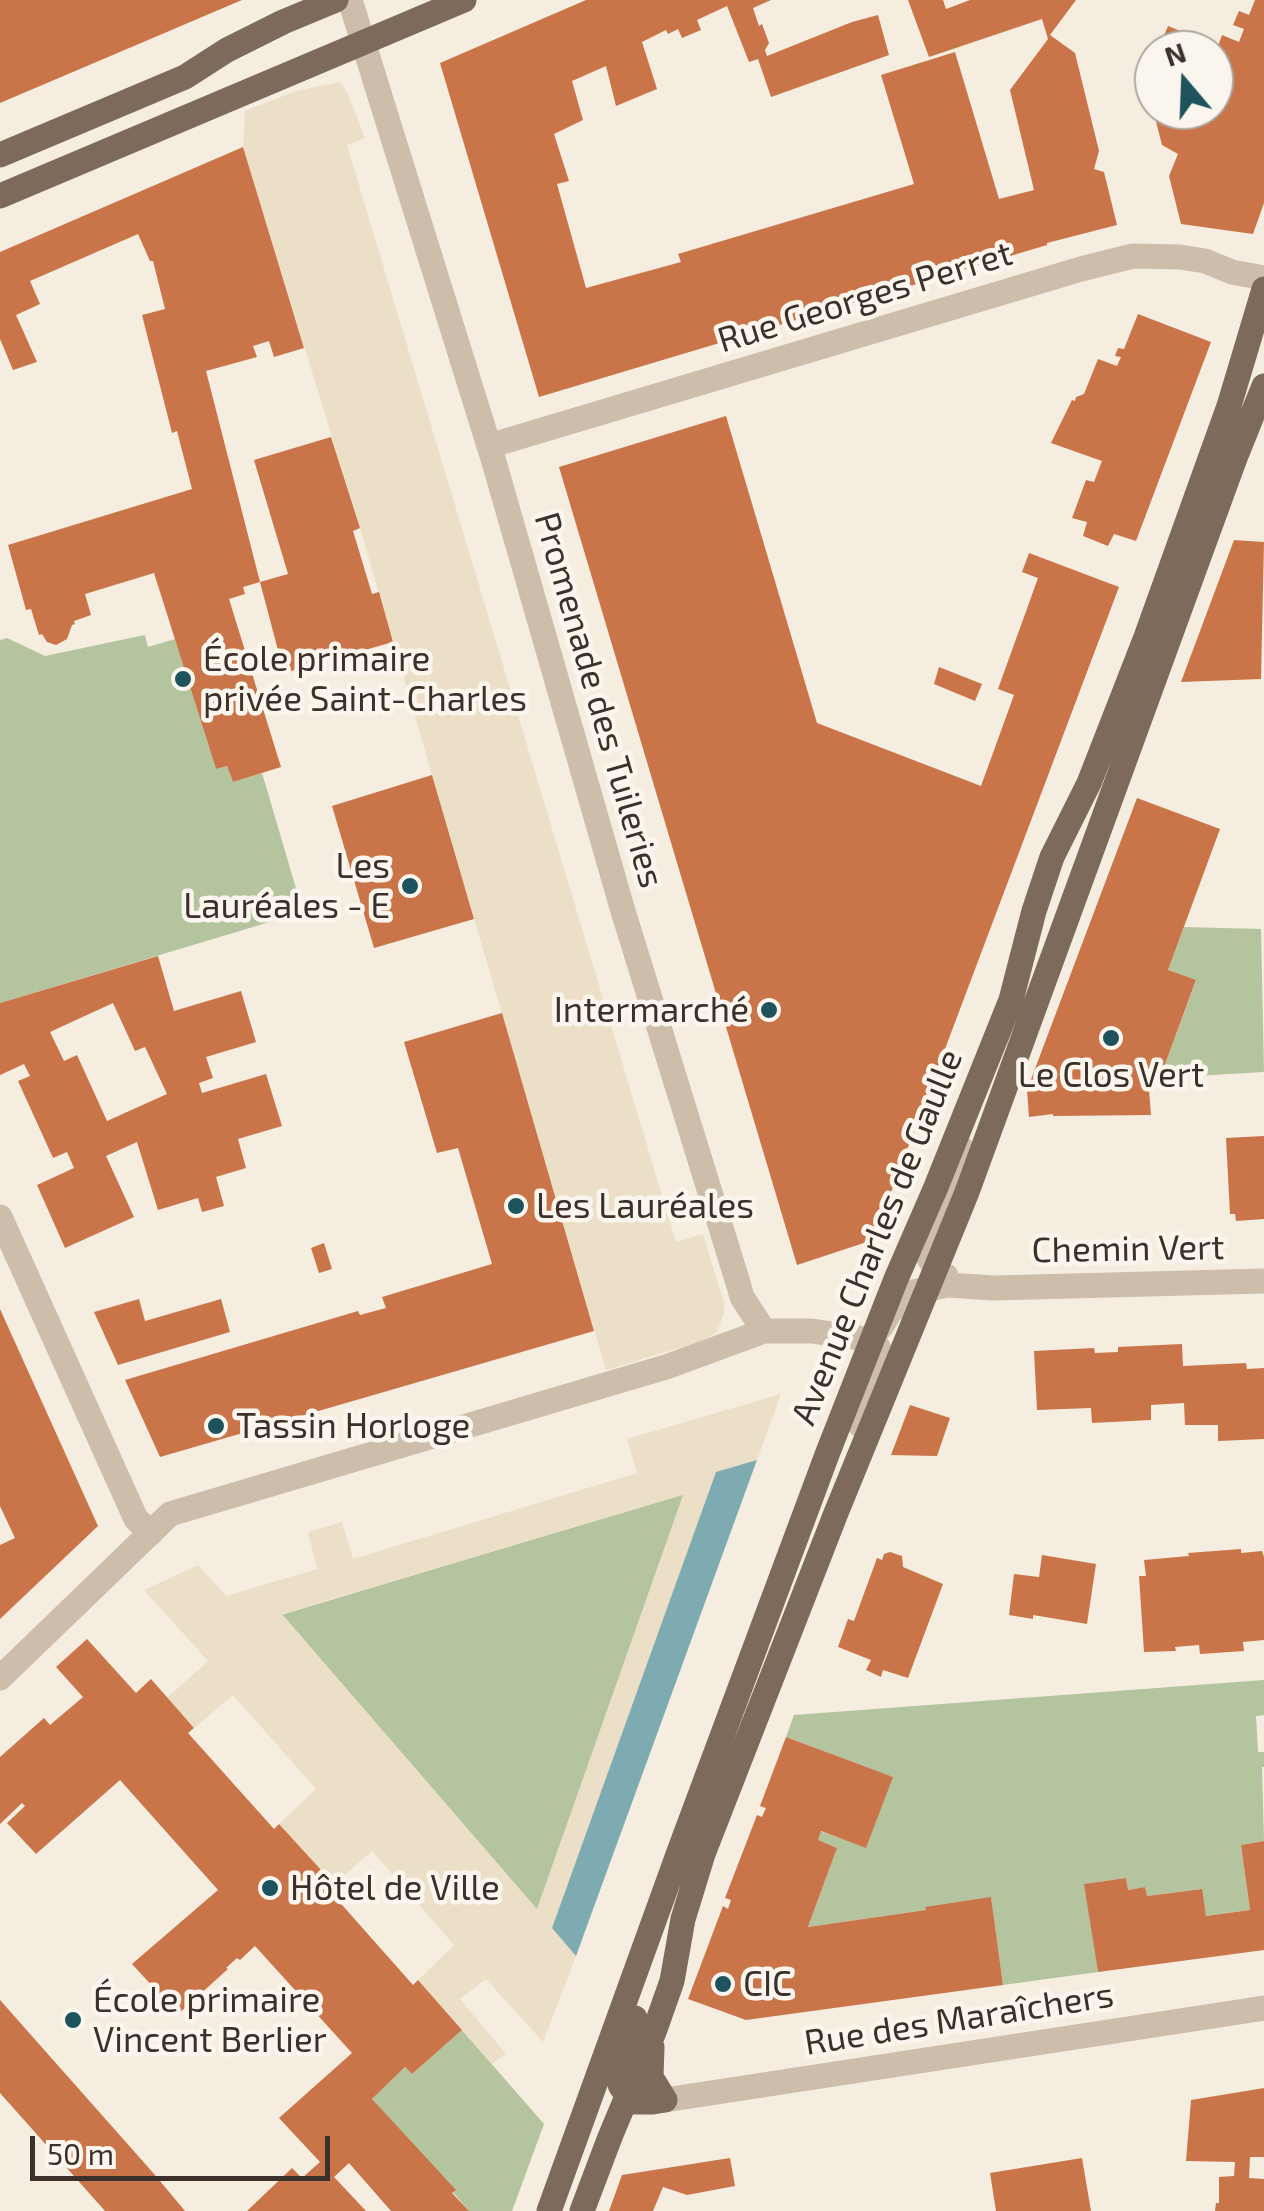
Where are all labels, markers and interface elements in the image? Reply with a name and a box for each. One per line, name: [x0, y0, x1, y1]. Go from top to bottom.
north arrow: [1134, 30, 1234, 130]
text: N: [1160, 34, 1190, 73]
street label: Rue Georges Perret: [713, 232, 1017, 362]
street label: Promenade des Tuileries: [525, 507, 673, 893]
place label: École primaire privée Saint-Charles: [203, 638, 527, 720]
marker: École primaire privée Saint-Charles: [172, 668, 194, 690]
place label: Les Lauréales - E: [183, 845, 390, 927]
marker: Les Lauréales - E: [399, 875, 421, 897]
place label: Intermarché: [554, 989, 749, 1031]
marker: Intermarché: [758, 999, 780, 1021]
marker: Le Clos Vert: [1100, 1027, 1122, 1049]
street label: Avenue Charles de Gaulle: [782, 1043, 972, 1431]
place label: Le Clos Vert: [1018, 1054, 1204, 1096]
place label: Les Lauréales: [536, 1185, 754, 1227]
marker: Les Lauréales: [505, 1195, 527, 1217]
street label: Chemin Vert: [1031, 1226, 1225, 1272]
place label: Tassin Horloge: [236, 1405, 470, 1447]
marker: Tassin Horloge: [205, 1415, 227, 1437]
place label: Hôtel de Ville: [290, 1867, 500, 1909]
marker: Hôtel de Ville: [259, 1877, 281, 1899]
place label: CIC: [743, 1963, 792, 2005]
marker: CIC: [712, 1973, 734, 1995]
street label: Rue des Maraîchers: [801, 1974, 1117, 2064]
place label: École primaire Vincent Berlier: [93, 1979, 327, 2061]
marker: École primaire Vincent Berlier: [62, 2009, 84, 2031]
scale bar: [35, 2116, 335, 2178]
text: 50 m: [47, 2135, 114, 2171]

